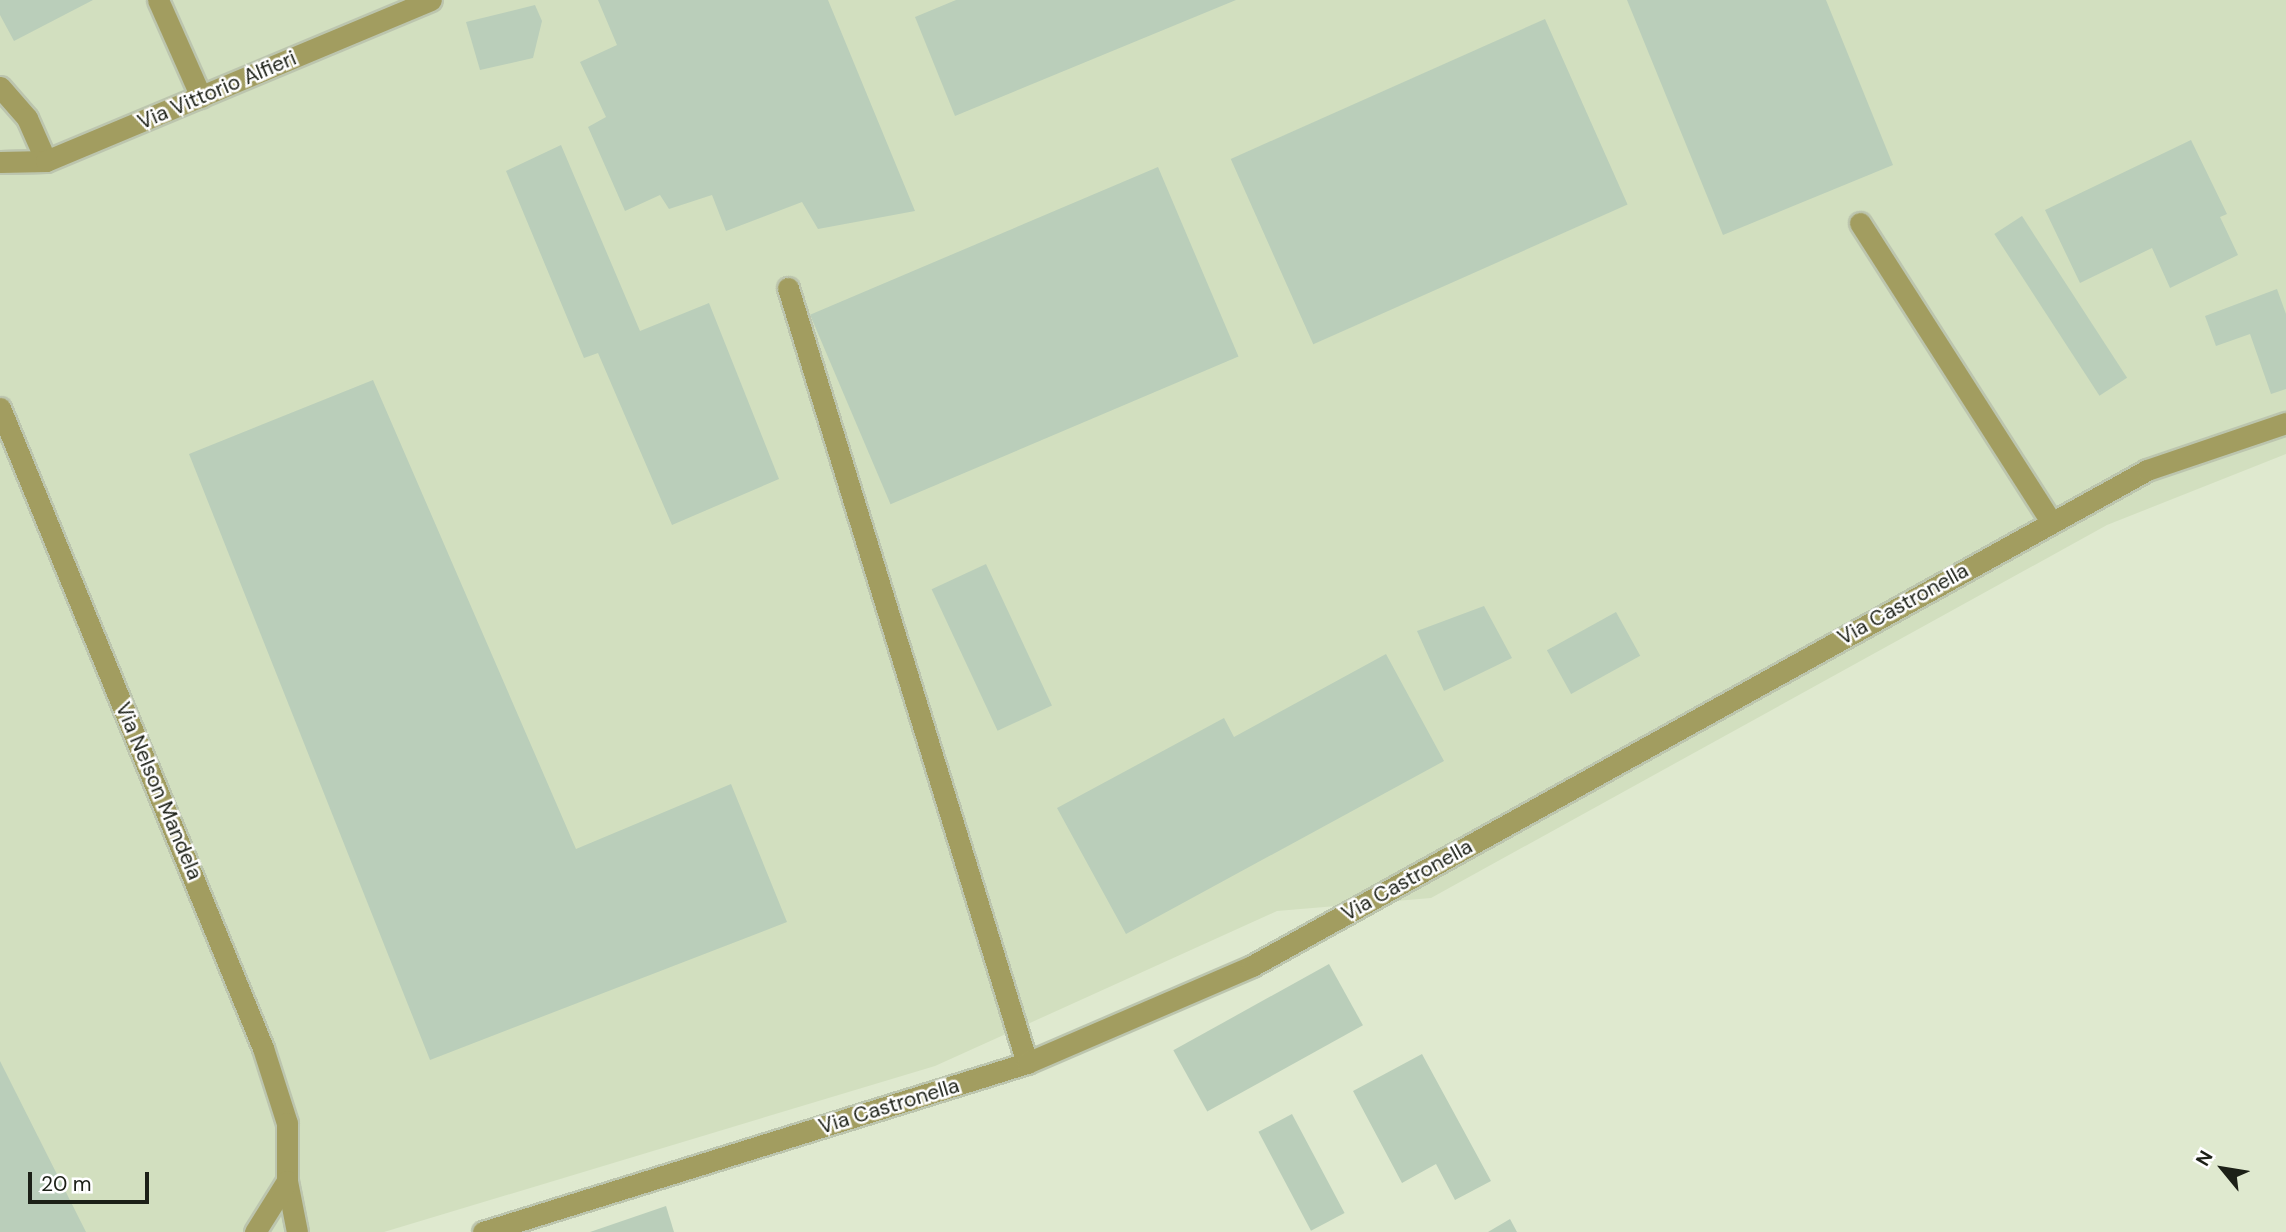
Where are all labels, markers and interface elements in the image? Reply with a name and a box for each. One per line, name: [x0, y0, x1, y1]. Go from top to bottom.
street label: Via Vittorio Alfieri: [134, 45, 300, 135]
street label: Via Castronella: [1833, 558, 1973, 650]
street label: Via Nelson Mandela: [110, 699, 208, 883]
street label: Via Castronella: [1337, 834, 1477, 926]
street label: Via Castronella: [816, 1073, 962, 1139]
north arrow: [2188, 1134, 2258, 1204]
text: N: [2190, 1146, 2219, 1171]
scale bar: [32, 1158, 152, 1202]
text: 20 m: [41, 1170, 92, 1198]

